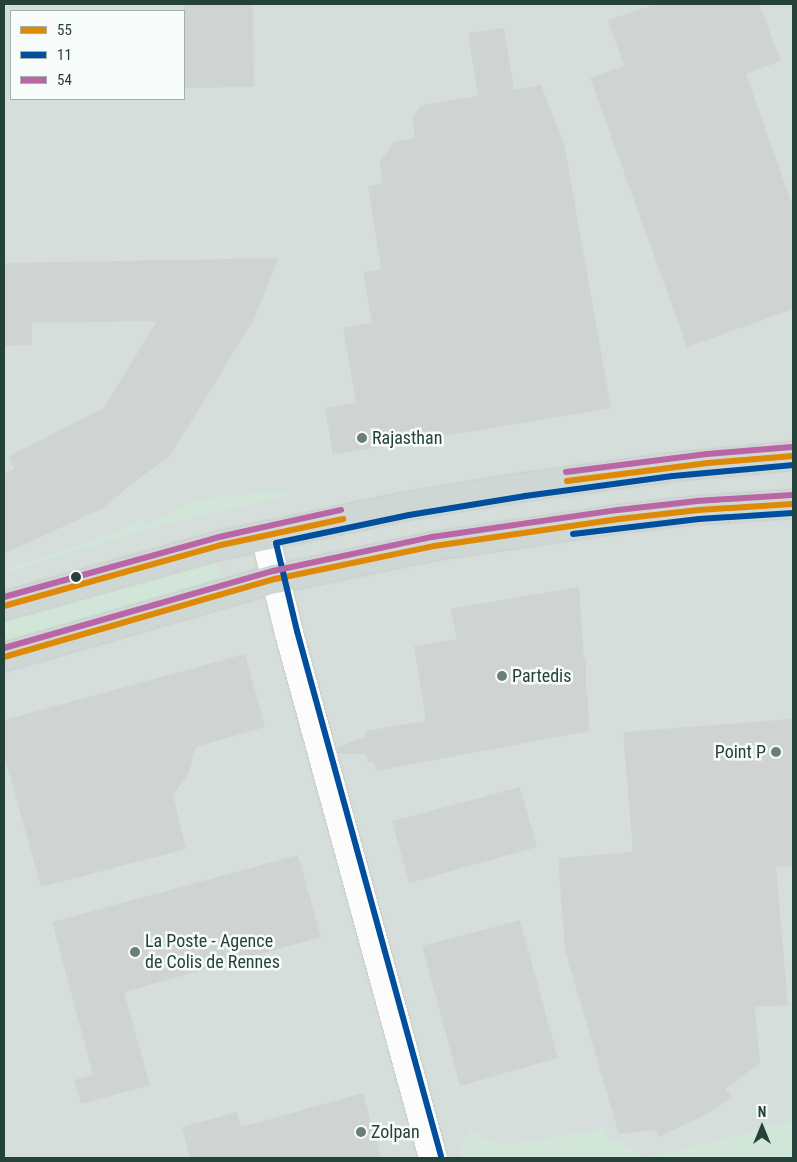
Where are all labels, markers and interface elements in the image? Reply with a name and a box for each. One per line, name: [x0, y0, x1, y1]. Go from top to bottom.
legend: [10, 10, 185, 100]
text: 55: [57, 21, 72, 39]
text: 11: [57, 46, 72, 64]
text: 54: [57, 71, 72, 89]
place label: Rajasthan: [372, 427, 442, 449]
marker: Rajasthan: [356, 432, 368, 444]
unlabelled marker: [71, 572, 81, 582]
place label: Partedis: [512, 665, 571, 687]
marker: Partedis: [496, 670, 508, 682]
place label: Point P: [715, 741, 766, 763]
marker: Point P: [770, 746, 782, 758]
place label: La Poste - Agence de Colis de Rennes: [145, 931, 280, 974]
marker: La Poste - Agence de Colis de Rennes: [129, 946, 141, 958]
north arrow: [737, 1102, 787, 1152]
text: N: [758, 1104, 766, 1120]
place label: Zolpan: [371, 1121, 420, 1143]
marker: Zolpan: [355, 1126, 367, 1138]

